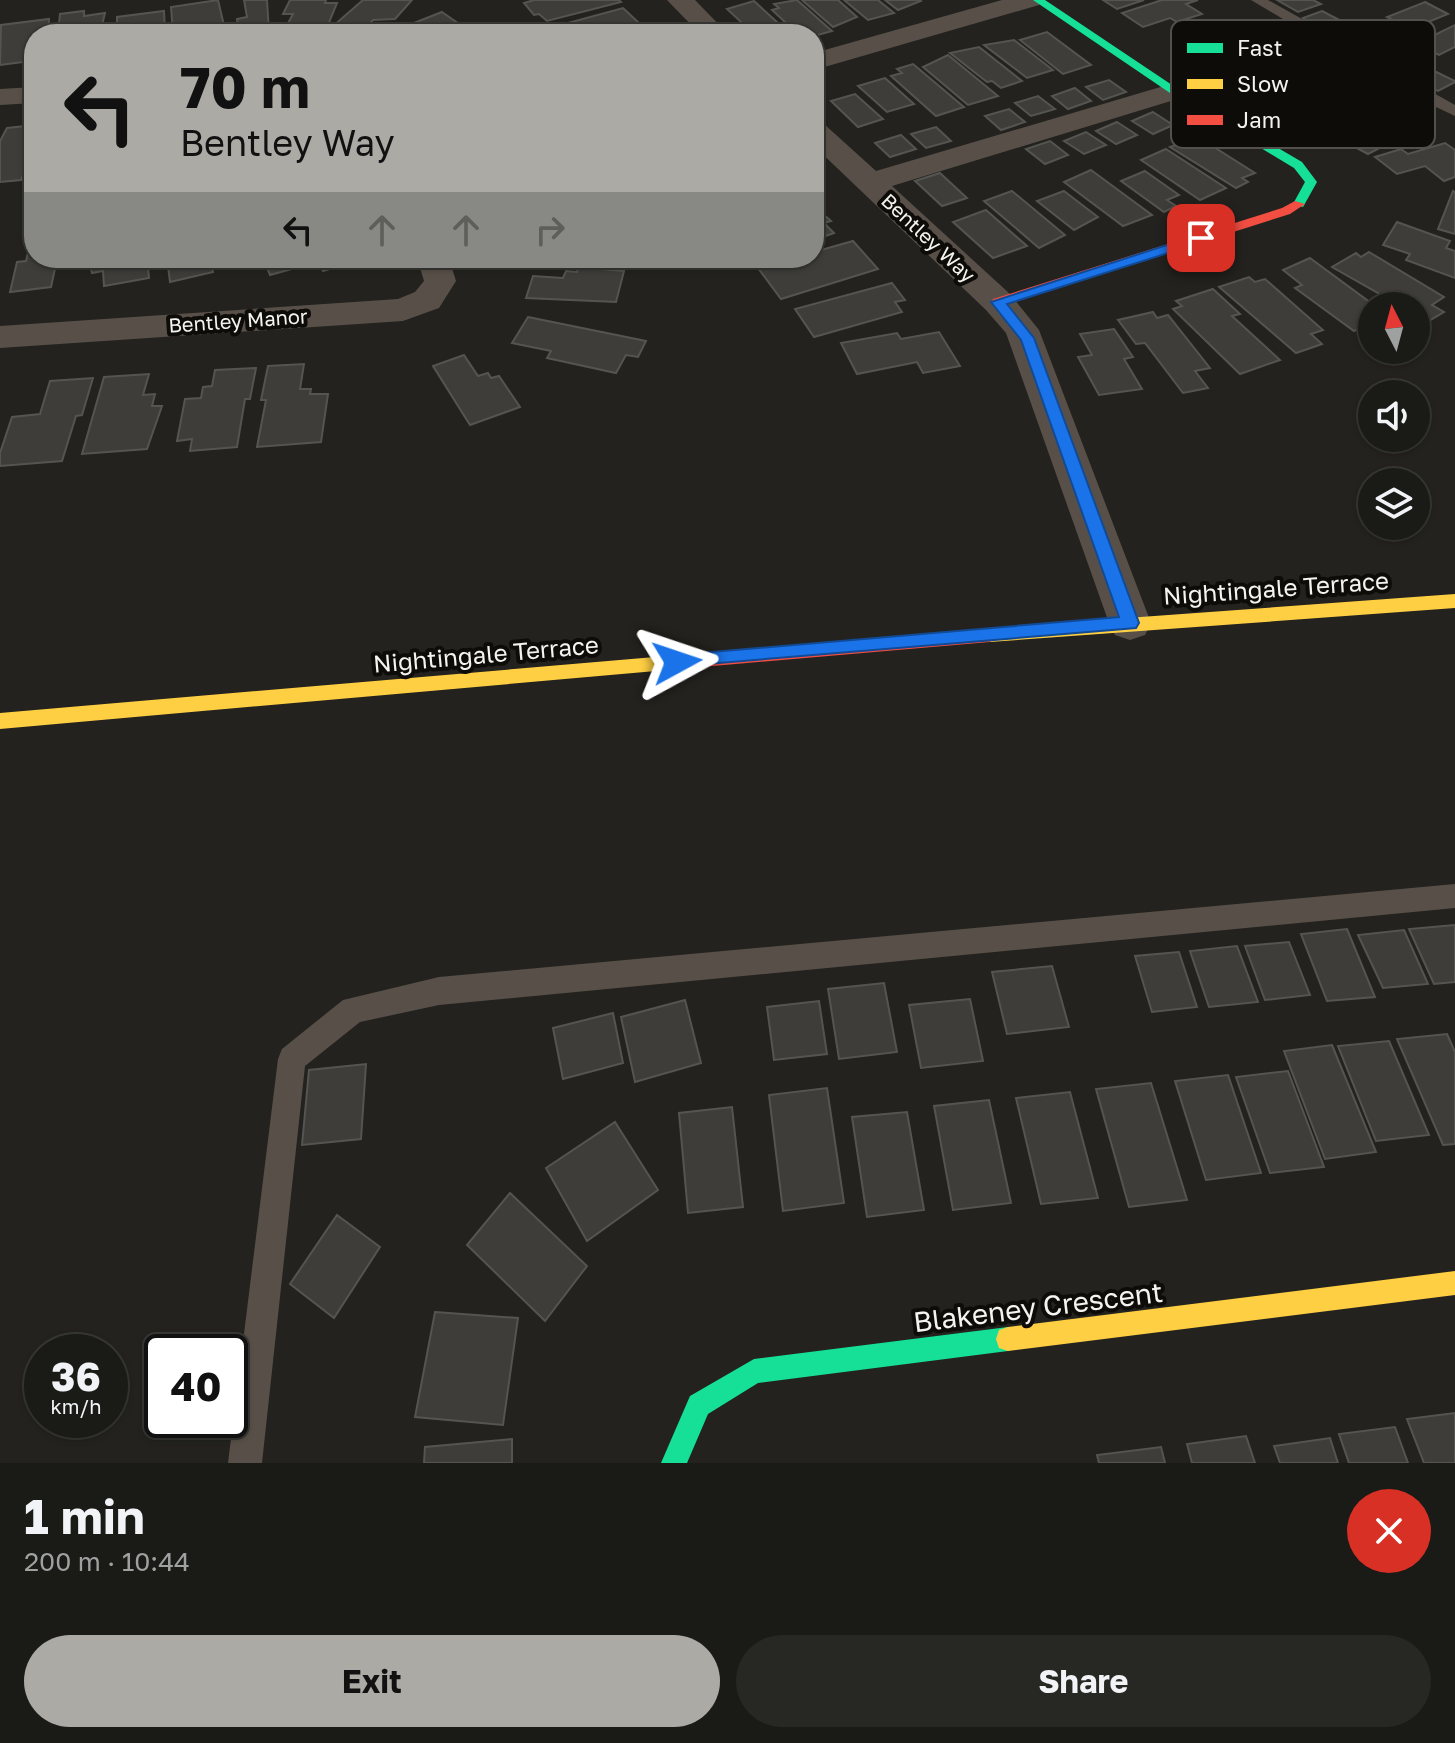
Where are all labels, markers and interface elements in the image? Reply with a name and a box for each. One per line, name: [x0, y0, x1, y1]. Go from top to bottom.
legend: [1171, 20, 1435, 148]
text: Fast: [1237, 34, 1283, 61]
text: 70 m: [180, 53, 310, 120]
icon: left: [48, 56, 152, 160]
text: Slow: [1237, 70, 1289, 97]
text: Jam: [1237, 106, 1281, 133]
text: Bentley Way: [180, 121, 395, 164]
street label: Bentley Way: [877, 188, 980, 287]
pin: [1167, 204, 1235, 272]
icon: left: [276, 208, 320, 252]
icon: ahead: [360, 208, 404, 252]
icon: ahead: [444, 208, 488, 252]
icon: right: [528, 208, 572, 252]
icon: arrive: [1179, 216, 1223, 260]
north arrow: [1358, 292, 1430, 364]
map controls: [1358, 292, 1430, 540]
street label: Bentley Manor: [168, 303, 308, 337]
button: sound: [1358, 380, 1430, 452]
button: layers: [1358, 468, 1430, 540]
street label: Nightingale Terrace: [1162, 565, 1390, 610]
position arrow: [635, 620, 719, 704]
street label: Nightingale Terrace: [372, 629, 600, 678]
street label: Blakeney Crescent: [911, 1275, 1165, 1338]
speed limit sign: 40: [144, 1334, 248, 1438]
text: 36: [51, 1352, 101, 1400]
text: km/h: [51, 1394, 101, 1418]
text: 1 min: [24, 1487, 145, 1545]
button: close: [1347, 1489, 1431, 1573]
text: 200 m · 10:44: [24, 1546, 190, 1577]
button: Exit: [24, 1635, 720, 1727]
button: Share: [736, 1635, 1431, 1727]

